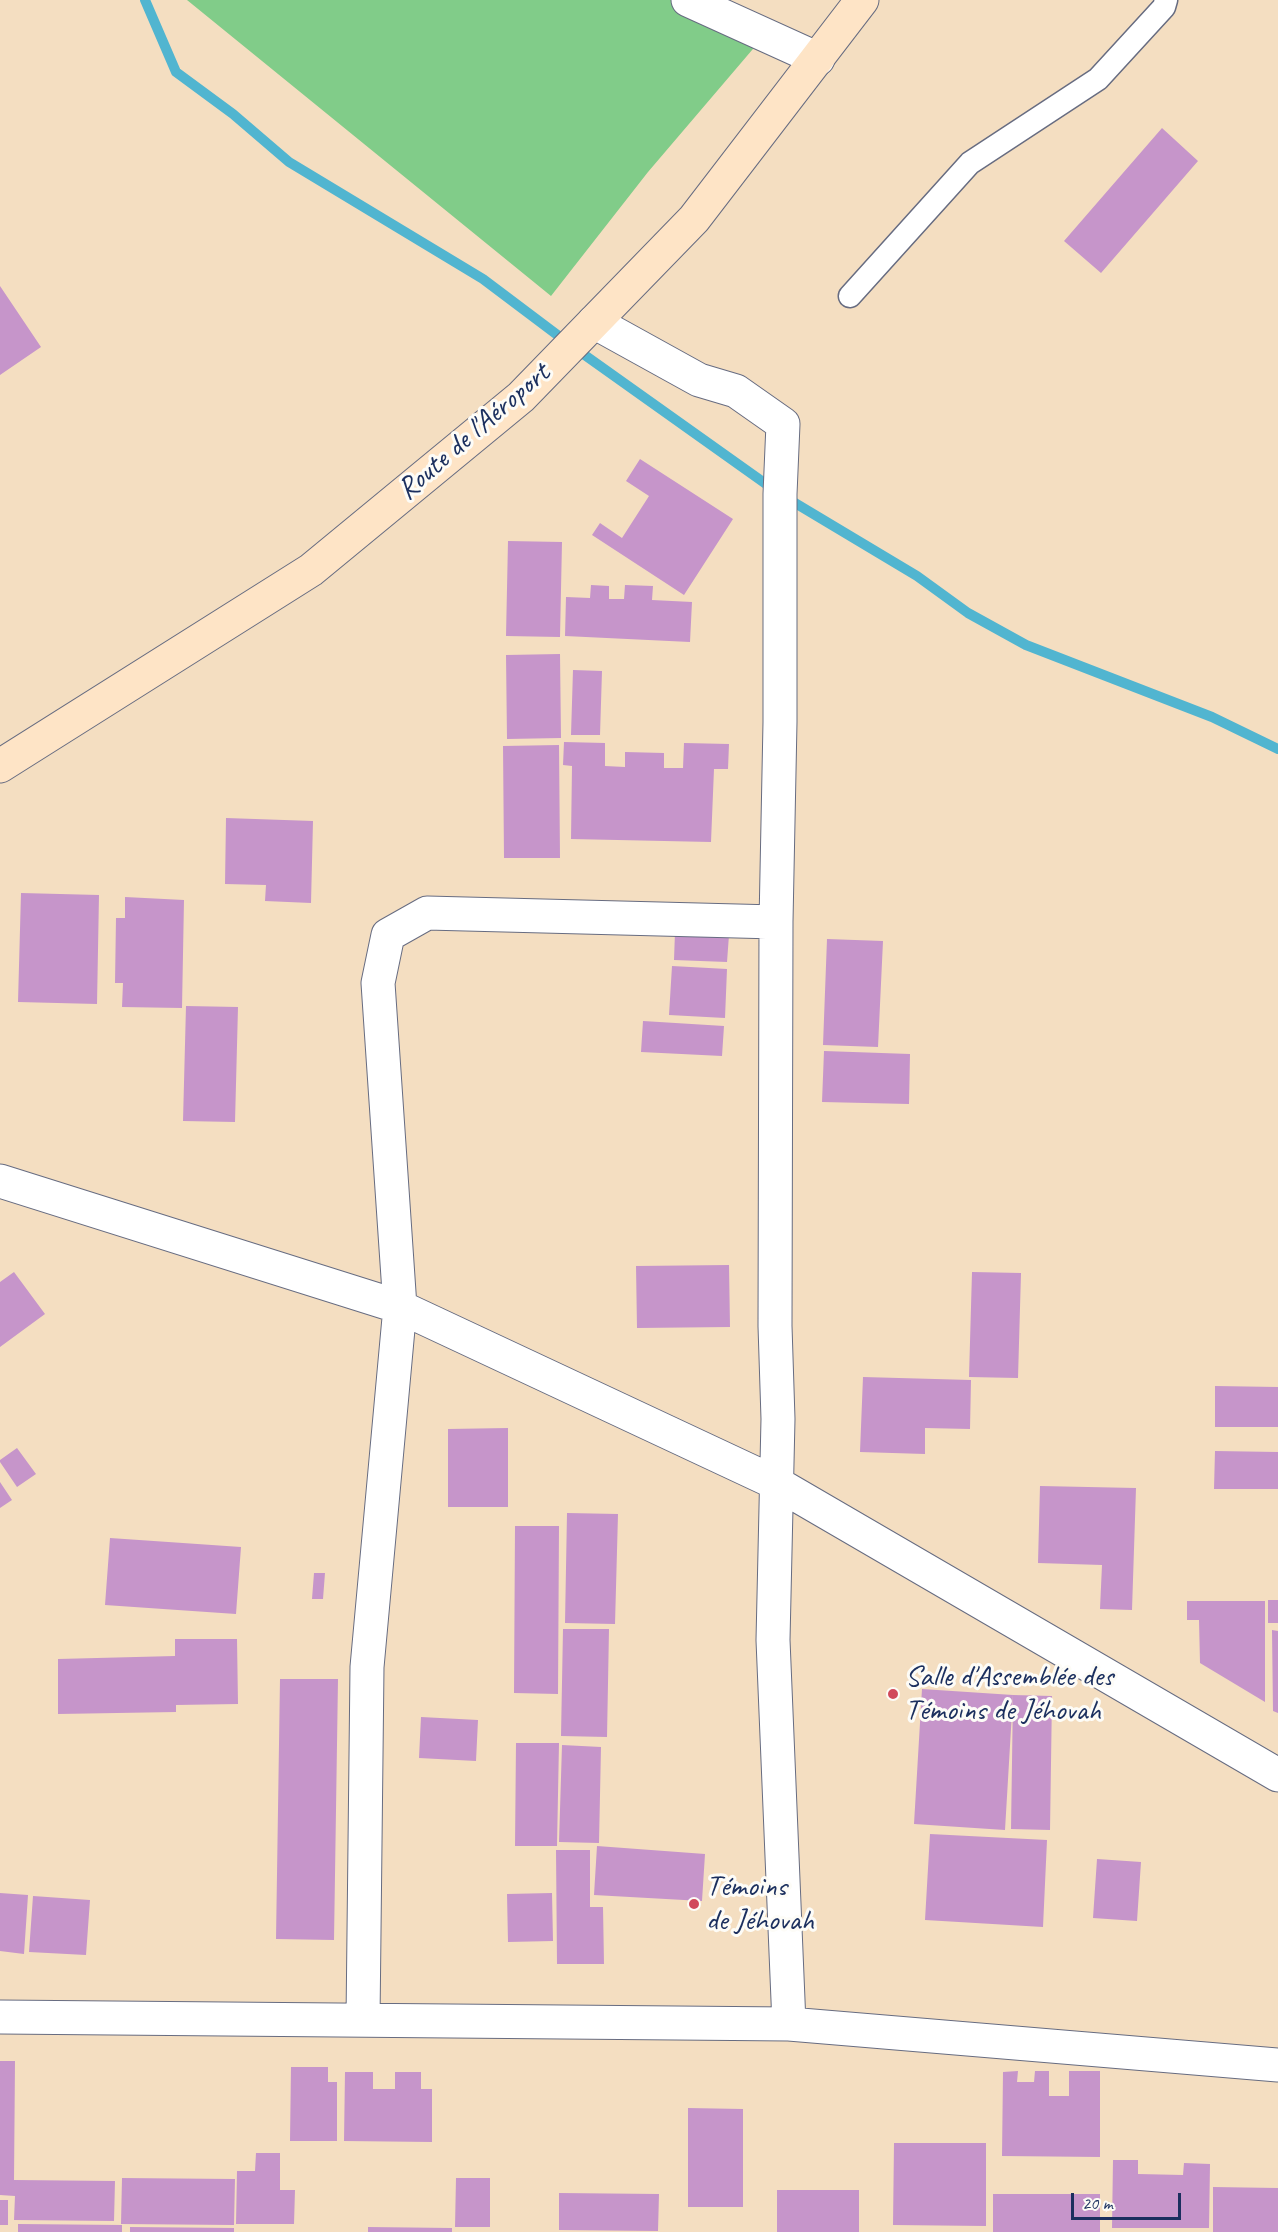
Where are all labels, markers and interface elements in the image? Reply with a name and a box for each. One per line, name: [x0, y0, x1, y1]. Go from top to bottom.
street label: Route de l'Aéroport: [390, 356, 558, 508]
place label: Salle d'Assemblée des Témoins de Jéhovah: [905, 1659, 1113, 1730]
marker: Salle d'Assemblée des Témoins de Jéhovah: [886, 1687, 900, 1701]
place label: Témoins de Jéhovah: [706, 1869, 814, 1940]
marker: Témoins de Jéhovah: [687, 1897, 701, 1911]
scale bar: [1074, 2181, 1184, 2219]
text: 20 m: [1082, 2192, 1113, 2214]

